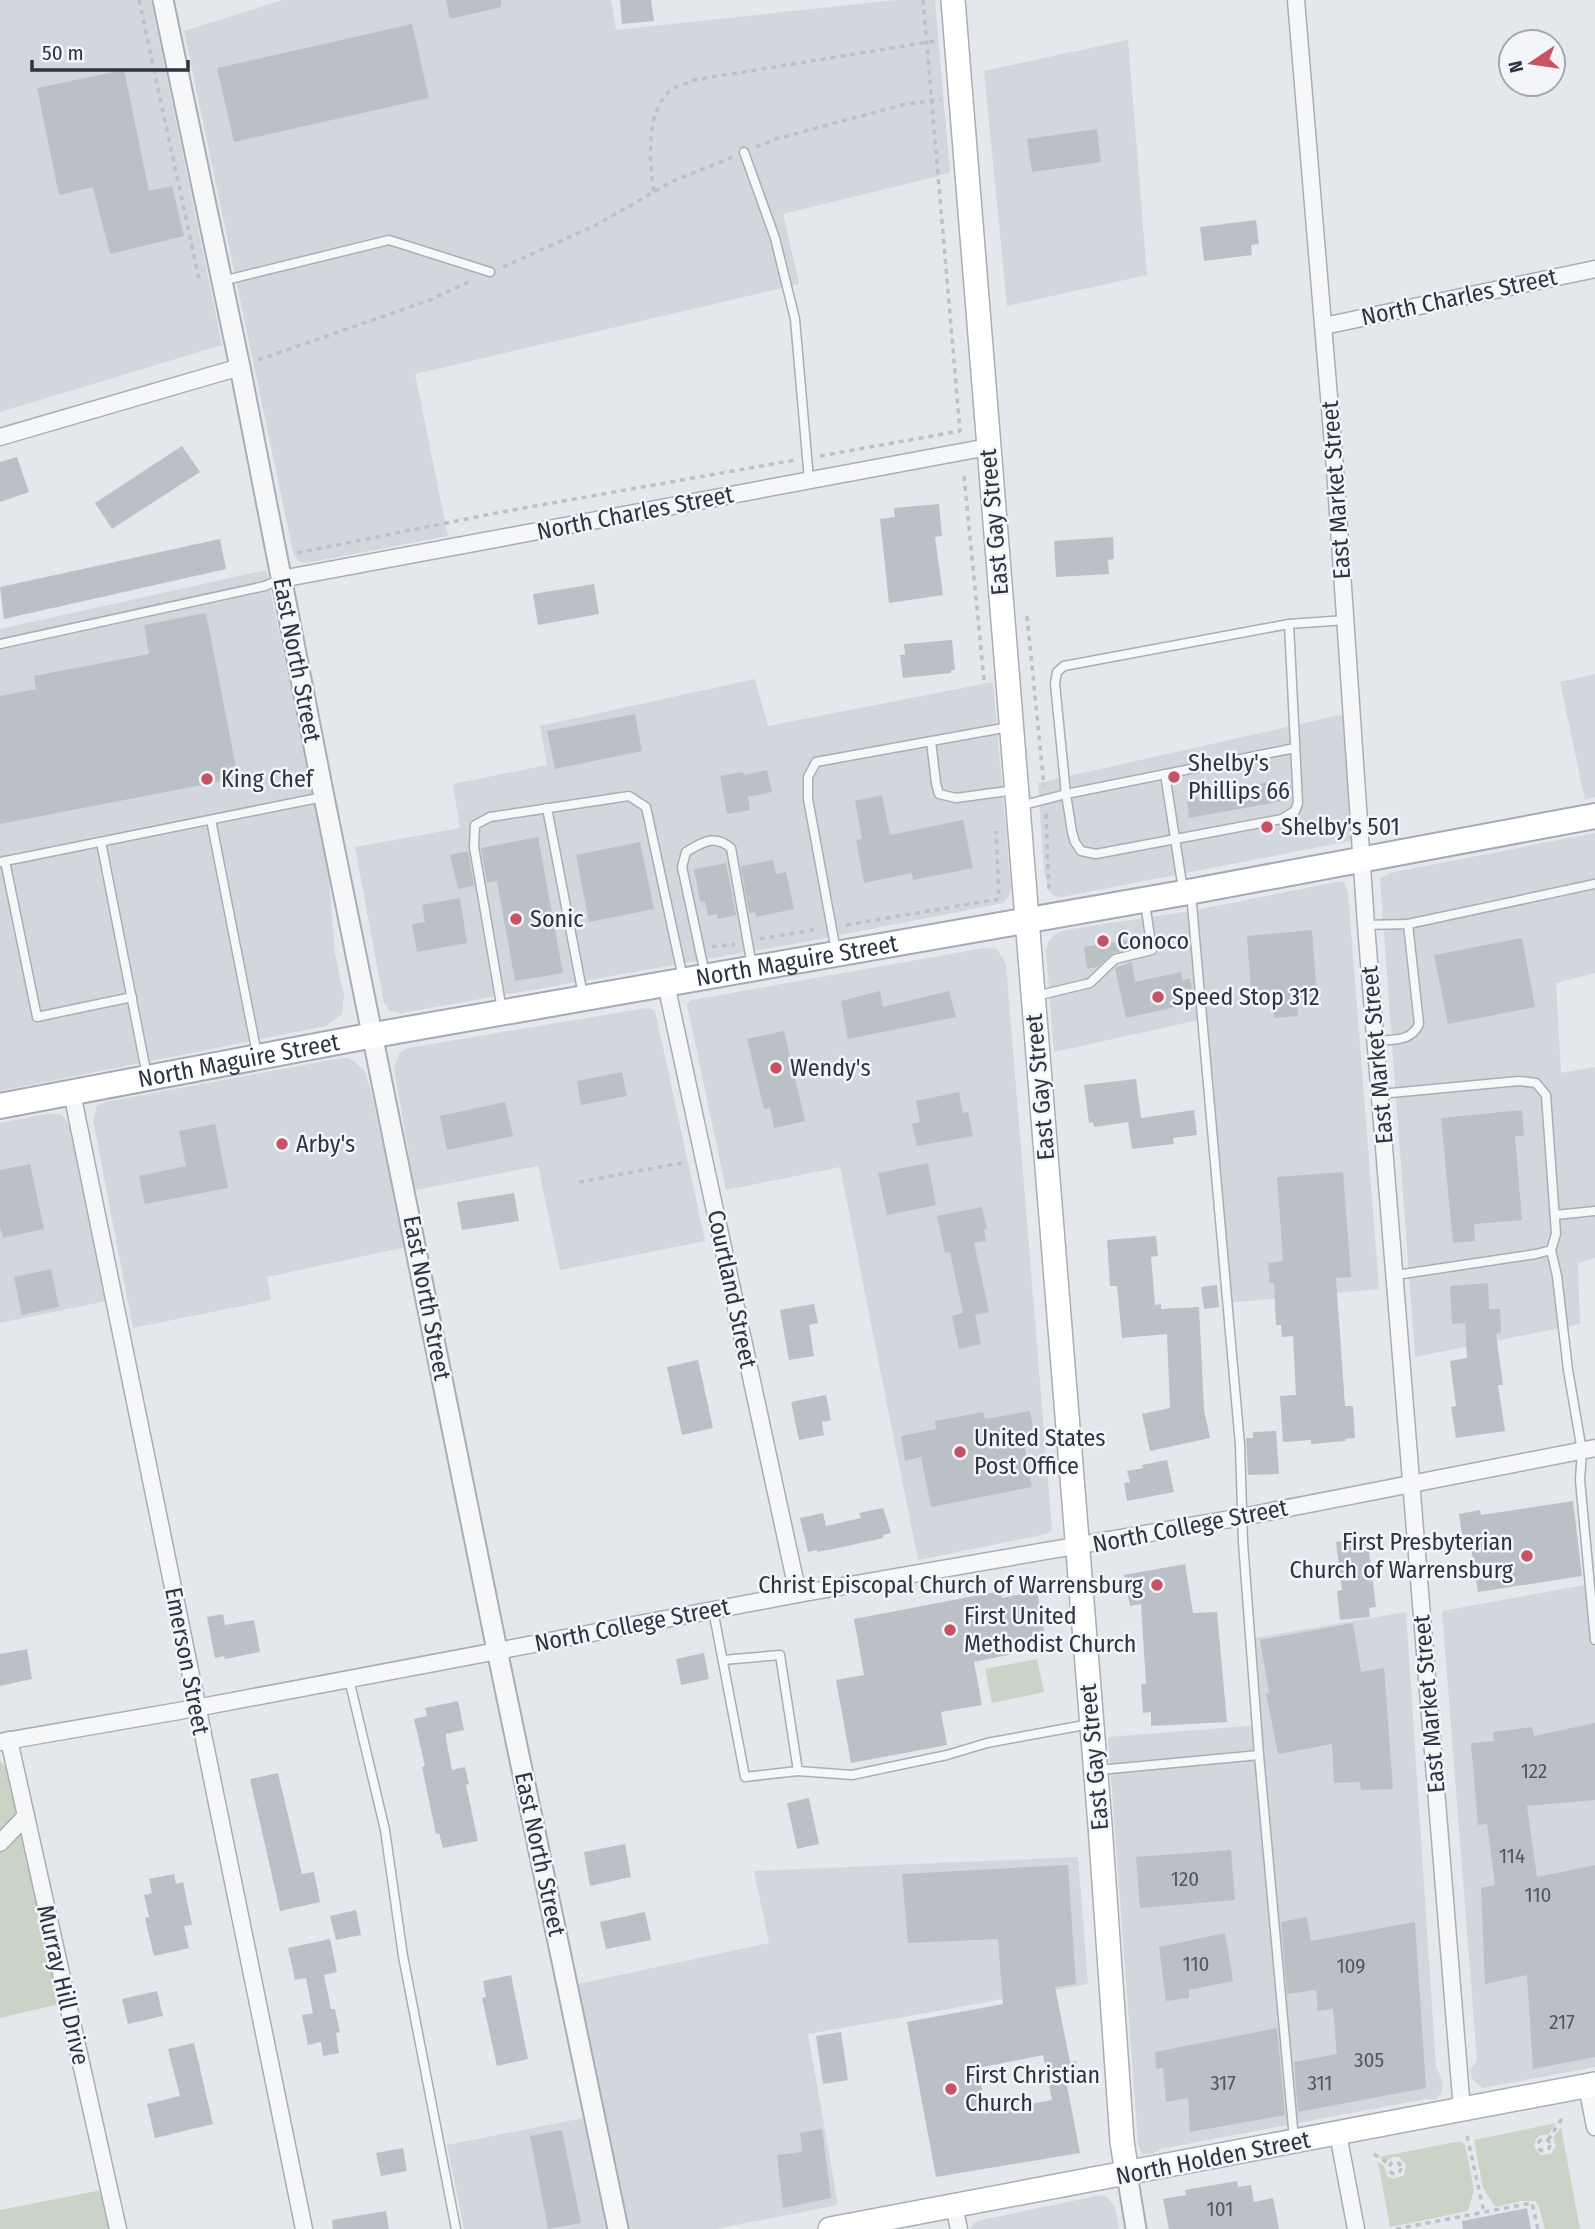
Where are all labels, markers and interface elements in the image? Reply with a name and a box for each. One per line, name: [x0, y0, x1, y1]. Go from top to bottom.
scale bar: [32, 28, 187, 72]
north arrow: [1497, 28, 1567, 98]
text: 50 m: [42, 40, 84, 66]
text: N: [1503, 59, 1528, 75]
street label: North Charles Street: [1359, 263, 1560, 331]
street label: East Market Street: [1316, 400, 1356, 580]
street label: East Gay Street: [974, 448, 1014, 596]
street label: North Charles Street: [534, 480, 736, 546]
street label: East North Street: [267, 575, 327, 745]
place label: Shelby's Phillips 66: [1188, 749, 1290, 805]
place label: King Chef: [221, 765, 315, 793]
marker: Shelby's Phillips 66: [1166, 769, 1182, 785]
marker: King Chef: [199, 771, 215, 787]
place label: Shelby's 501: [1281, 813, 1400, 841]
marker: Shelby's 501: [1259, 819, 1275, 835]
place label: Sonic: [530, 905, 584, 933]
marker: Sonic: [508, 911, 524, 927]
place label: Conoco: [1117, 927, 1189, 955]
street label: North Maguire Street: [694, 929, 900, 992]
marker: Conoco: [1095, 933, 1111, 949]
street label: East Market Street: [1355, 965, 1399, 1145]
place label: Speed Stop 312: [1172, 983, 1320, 1011]
marker: Speed Stop 312: [1150, 989, 1166, 1005]
street label: East Gay Street: [1020, 1013, 1060, 1161]
street label: North Maguire Street: [136, 1028, 342, 1093]
place label: Wendy's: [790, 1054, 871, 1082]
marker: Wendy's: [768, 1060, 784, 1076]
place label: Arby's: [296, 1130, 355, 1158]
marker: Arby's: [274, 1136, 290, 1152]
street label: Courtland Street: [702, 1207, 762, 1371]
street label: East North Street: [397, 1213, 457, 1383]
place label: United States Post Office: [974, 1424, 1106, 1480]
marker: United States Post Office: [952, 1444, 968, 1460]
street label: North College Street: [1090, 1493, 1290, 1559]
place label: First Presbyterian Church of Warrensburg: [1289, 1528, 1514, 1584]
marker: First Presbyterian Church of Warrensburg: [1519, 1548, 1535, 1564]
place label: Christ Episcopal Church of Warrensburg: [758, 1571, 1144, 1599]
marker: Christ Episcopal Church of Warrensburg: [1149, 1577, 1165, 1593]
street label: Emerson Street: [159, 1585, 215, 1737]
street label: North College Street: [532, 1592, 732, 1658]
place label: First United Methodist Church: [964, 1602, 1136, 1658]
street label: East Market Street: [1407, 1614, 1451, 1794]
marker: First United Methodist Church: [942, 1622, 958, 1638]
street label: East Gay Street: [1074, 1683, 1114, 1831]
house number: 122: [1521, 1758, 1547, 1784]
street label: East North Street: [509, 1769, 571, 1939]
house number: 114: [1499, 1843, 1525, 1869]
house number: 120: [1171, 1866, 1199, 1892]
house number: 110: [1524, 1882, 1552, 1908]
street label: Murray Hill Drive: [31, 1902, 95, 2068]
house number: 110: [1182, 1951, 1210, 1977]
house number: 109: [1336, 1953, 1366, 1979]
house number: 217: [1549, 2009, 1575, 2035]
house number: 305: [1354, 2047, 1384, 2073]
place label: First Christian Church: [965, 2061, 1100, 2117]
house number: 317: [1210, 2070, 1236, 2096]
house number: 311: [1307, 2070, 1333, 2096]
marker: First Christian Church: [943, 2081, 959, 2097]
street label: North Holden Street: [1114, 2125, 1313, 2191]
house number: 101: [1207, 2196, 1233, 2222]

